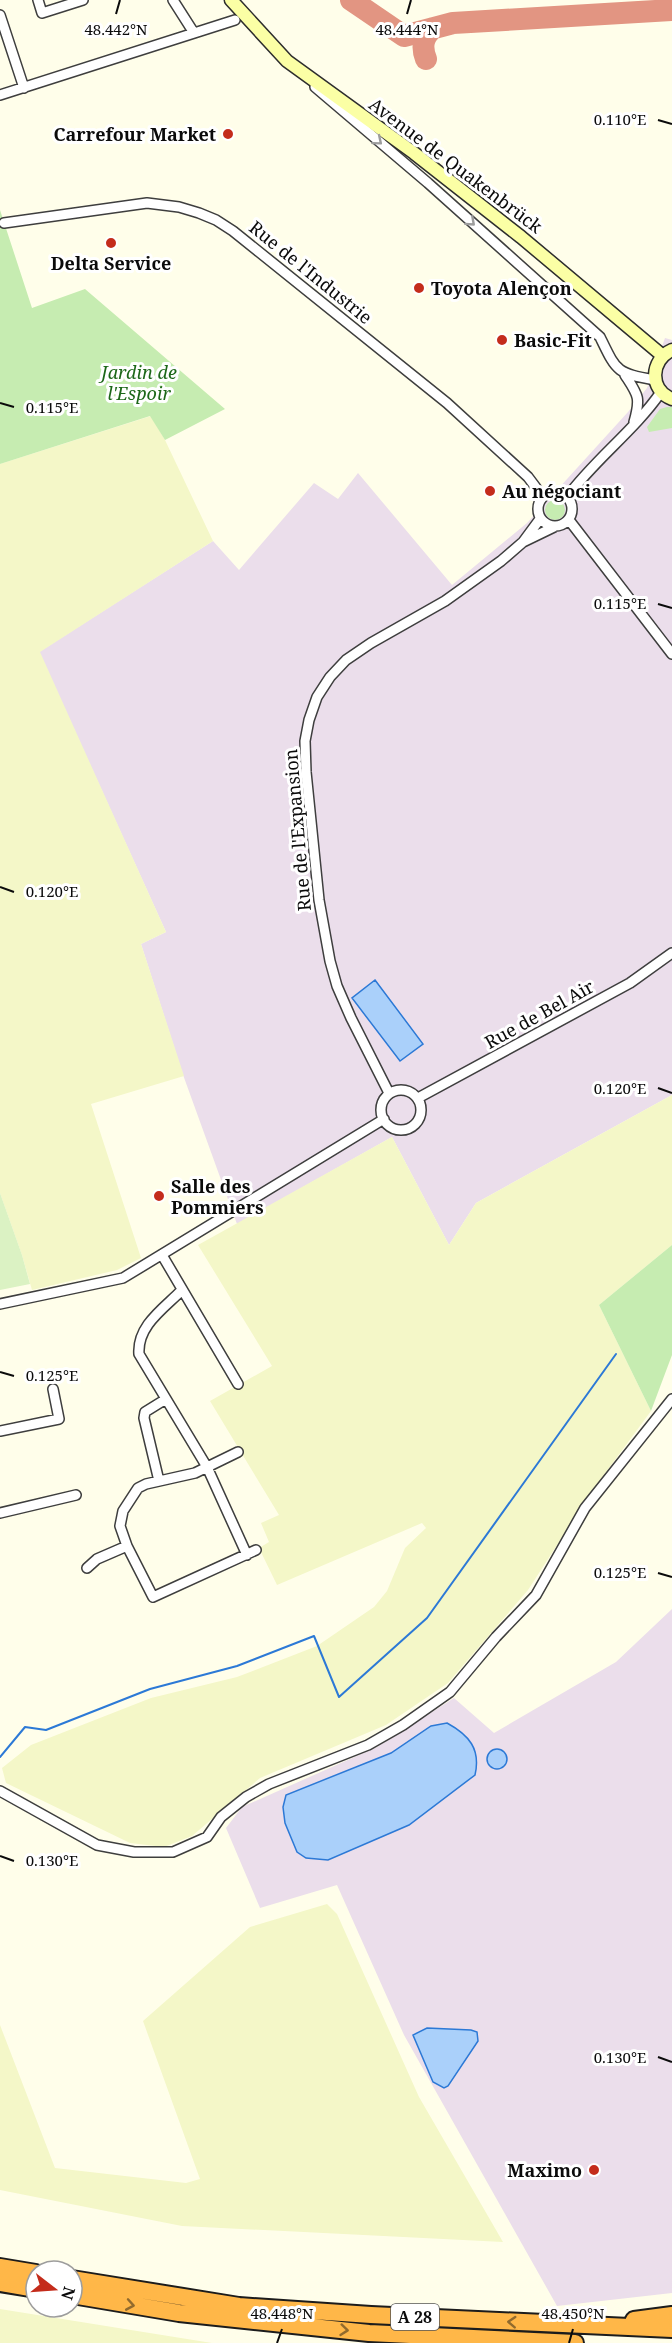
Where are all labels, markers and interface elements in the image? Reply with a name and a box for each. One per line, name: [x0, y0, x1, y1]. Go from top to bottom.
text: 48.442°N: [84, 19, 148, 39]
text: 48.444°N: [375, 19, 439, 39]
street label: Avenue de Quakenbrück: [364, 92, 548, 238]
text: 0.110°E: [594, 109, 646, 129]
place label: Carrefour Market: [54, 122, 216, 146]
marker: Carrefour Market: [221, 127, 235, 141]
one-way arrow: [371, 134, 382, 145]
street label: Rue de l'Industrie: [245, 215, 377, 329]
one-way arrow: [464, 215, 475, 226]
marker: Delta Service: [104, 236, 118, 250]
place label: Delta Service: [51, 251, 171, 275]
place label: Toyota Alençon: [431, 276, 572, 300]
marker: Toyota Alençon: [412, 281, 426, 295]
place label: Basic-Fit: [514, 328, 592, 352]
marker: Basic-Fit: [495, 333, 509, 347]
park label: Jardin de l'Espoir: [98, 360, 177, 405]
text: 0.115°E: [26, 397, 78, 417]
place label: Au négociant: [502, 479, 621, 503]
marker: Au négociant: [483, 484, 497, 498]
text: 0.115°E: [594, 593, 646, 613]
street label: Rue de l'Expansion: [278, 748, 316, 912]
text: 0.120°E: [26, 881, 78, 901]
street label: Rue de Bel Air: [480, 974, 598, 1054]
text: 0.120°E: [594, 1078, 646, 1098]
place label: Salle des Pommiers: [171, 1174, 264, 1219]
marker: Salle des Pommiers: [152, 1189, 166, 1203]
text: 0.125°E: [26, 1365, 78, 1385]
text: 0.125°E: [594, 1562, 646, 1582]
text: 0.130°E: [26, 1850, 78, 1870]
text: 0.130°E: [594, 2047, 646, 2067]
place label: Maximo: [507, 2158, 582, 2182]
marker: Maximo: [587, 2163, 601, 2177]
north arrow: [24, 2259, 84, 2319]
text: N: [56, 2284, 81, 2303]
one-way arrow: [124, 2298, 134, 2311]
text: 48.448°N: [250, 2303, 314, 2323]
text: 48.450°N: [541, 2303, 605, 2323]
road number: A 28: [391, 2304, 439, 2330]
one-way arrow: [508, 2315, 517, 2328]
one-way arrow: [340, 2323, 349, 2336]

